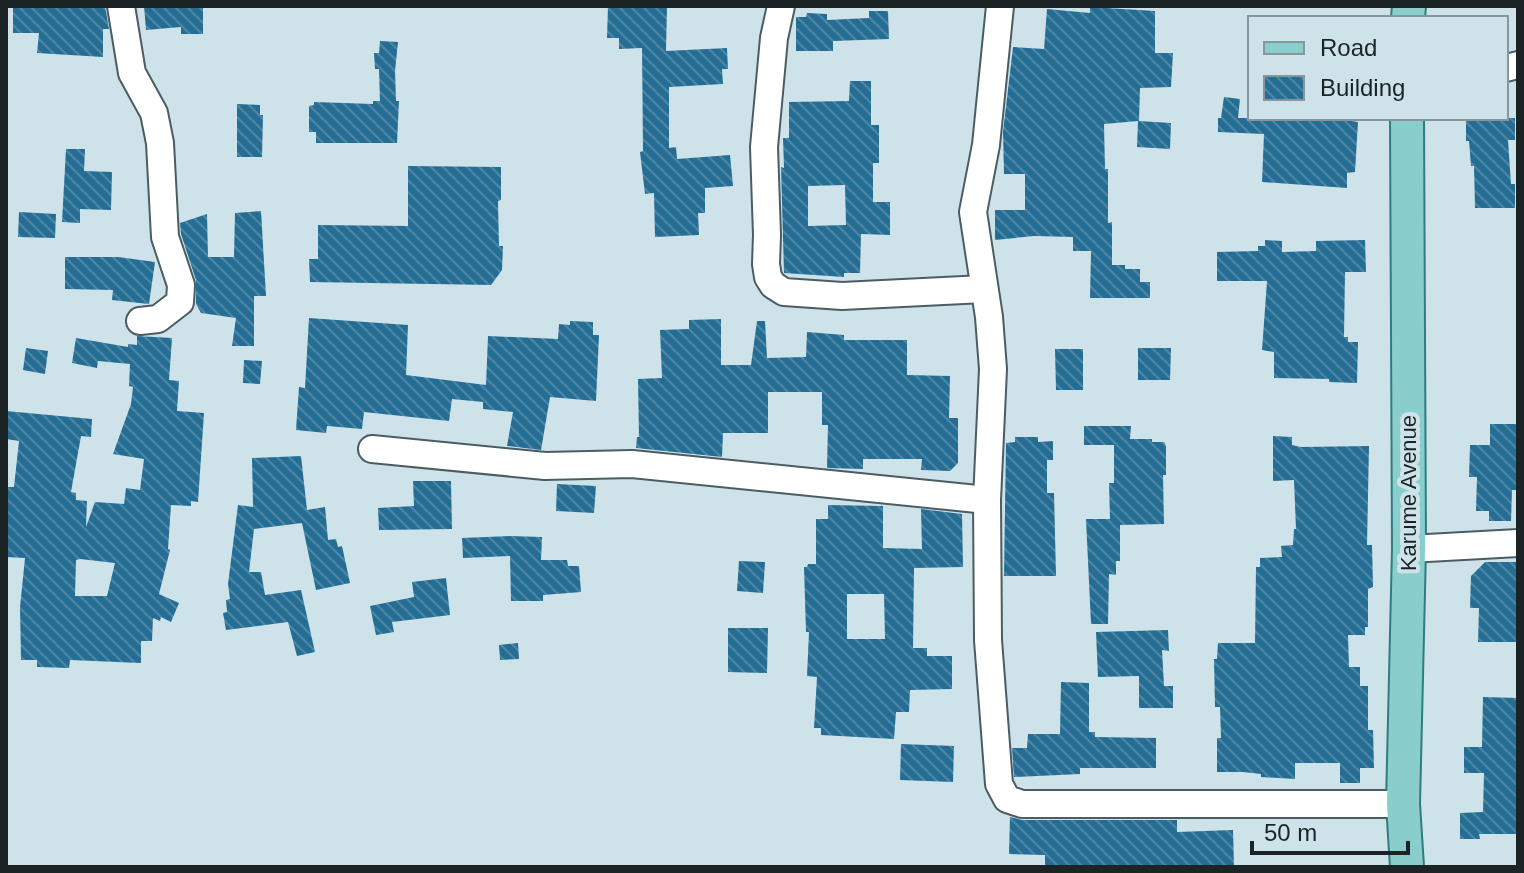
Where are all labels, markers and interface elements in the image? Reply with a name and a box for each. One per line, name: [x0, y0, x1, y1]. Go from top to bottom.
legend: [1248, 16, 1508, 120]
text: Road: [1320, 34, 1377, 61]
text: Building: [1320, 74, 1405, 101]
street label: Karume Avenue: [1396, 415, 1421, 571]
scale bar: [1252, 805, 1408, 855]
text: 50 m: [1264, 819, 1317, 846]

